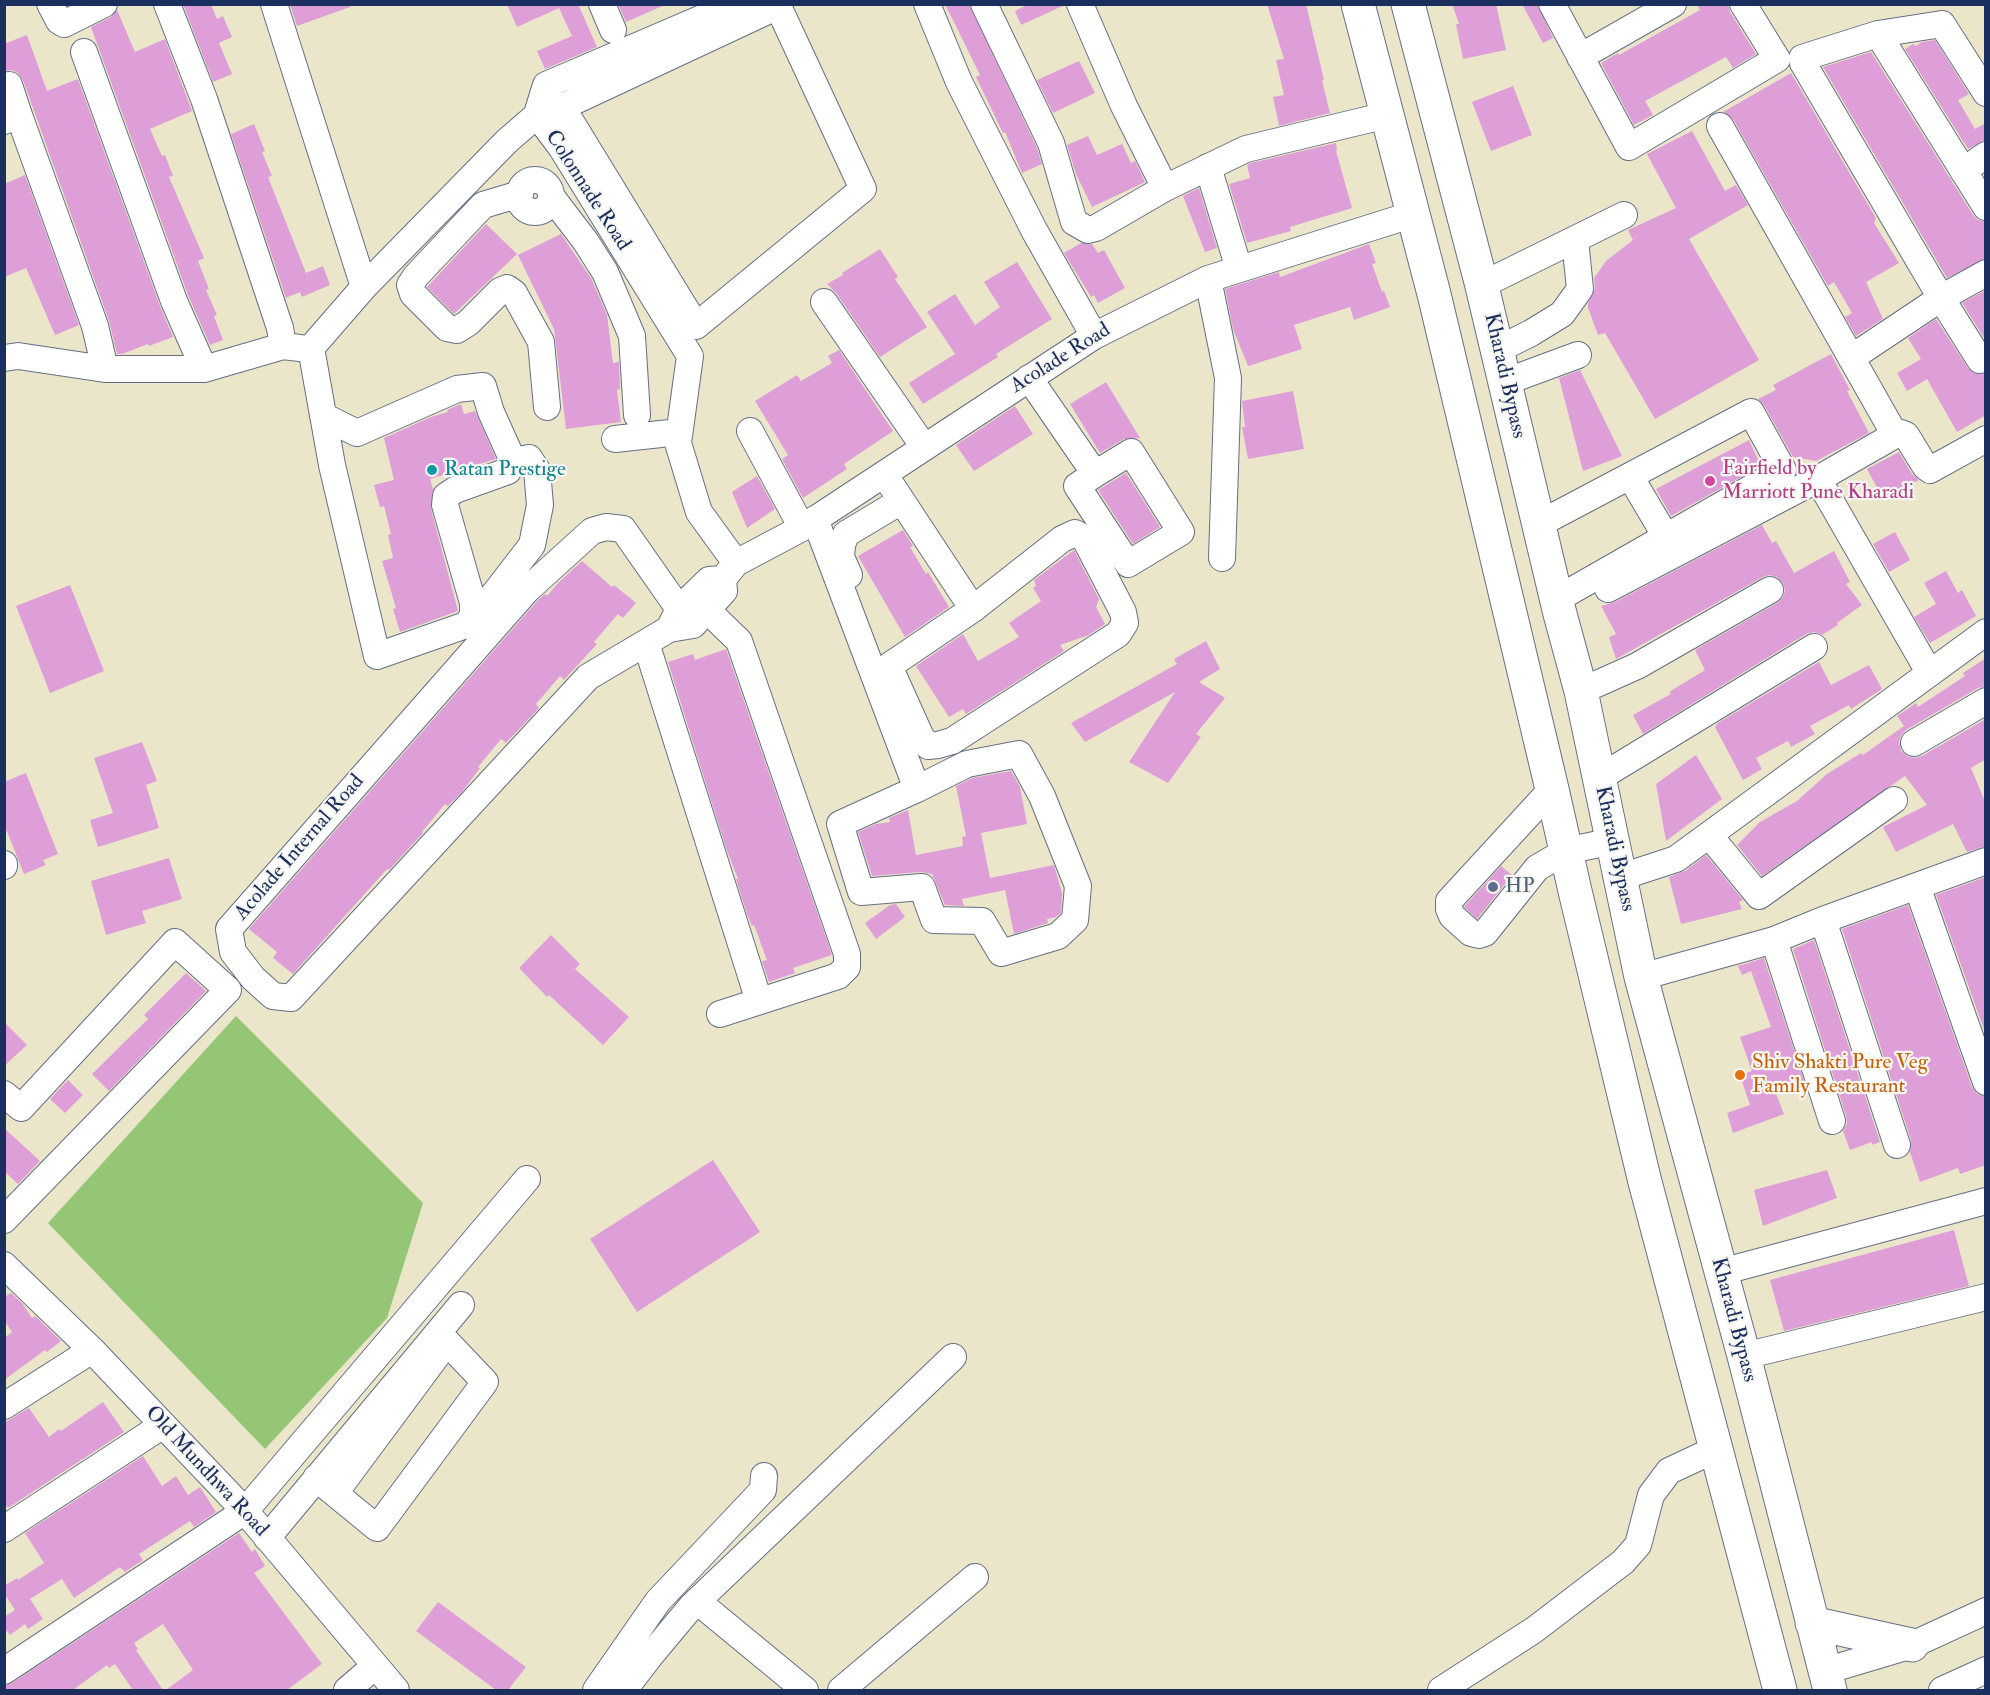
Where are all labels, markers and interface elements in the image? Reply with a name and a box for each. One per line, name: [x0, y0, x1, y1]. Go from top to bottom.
street label: Colonnade Road: [539, 126, 635, 256]
street label: Kharadi Bypass: [1477, 311, 1531, 441]
street label: Acolade Road: [1006, 318, 1116, 400]
place label: Fairfield by Marriott Pune Kharadi: [1722, 456, 1914, 506]
place label: Ratan Prestige: [444, 457, 566, 483]
marker: Ratan Prestige: [425, 463, 439, 477]
marker: Fairfield by Marriott Pune Kharadi: [1703, 474, 1717, 488]
street label: Acolade Internal Road: [230, 770, 370, 926]
street label: Kharadi Bypass: [1588, 784, 1640, 914]
place label: HP: [1505, 874, 1534, 900]
marker: HP: [1486, 880, 1500, 894]
place label: Shiv Shakti Pure Veg Family Restaurant: [1752, 1050, 1928, 1100]
marker: Shiv Shakti Pure Veg Family Restaurant: [1733, 1068, 1747, 1082]
street label: Kharadi Bypass: [1704, 1255, 1762, 1385]
street label: Old Mundhwa Road: [139, 1401, 273, 1543]

